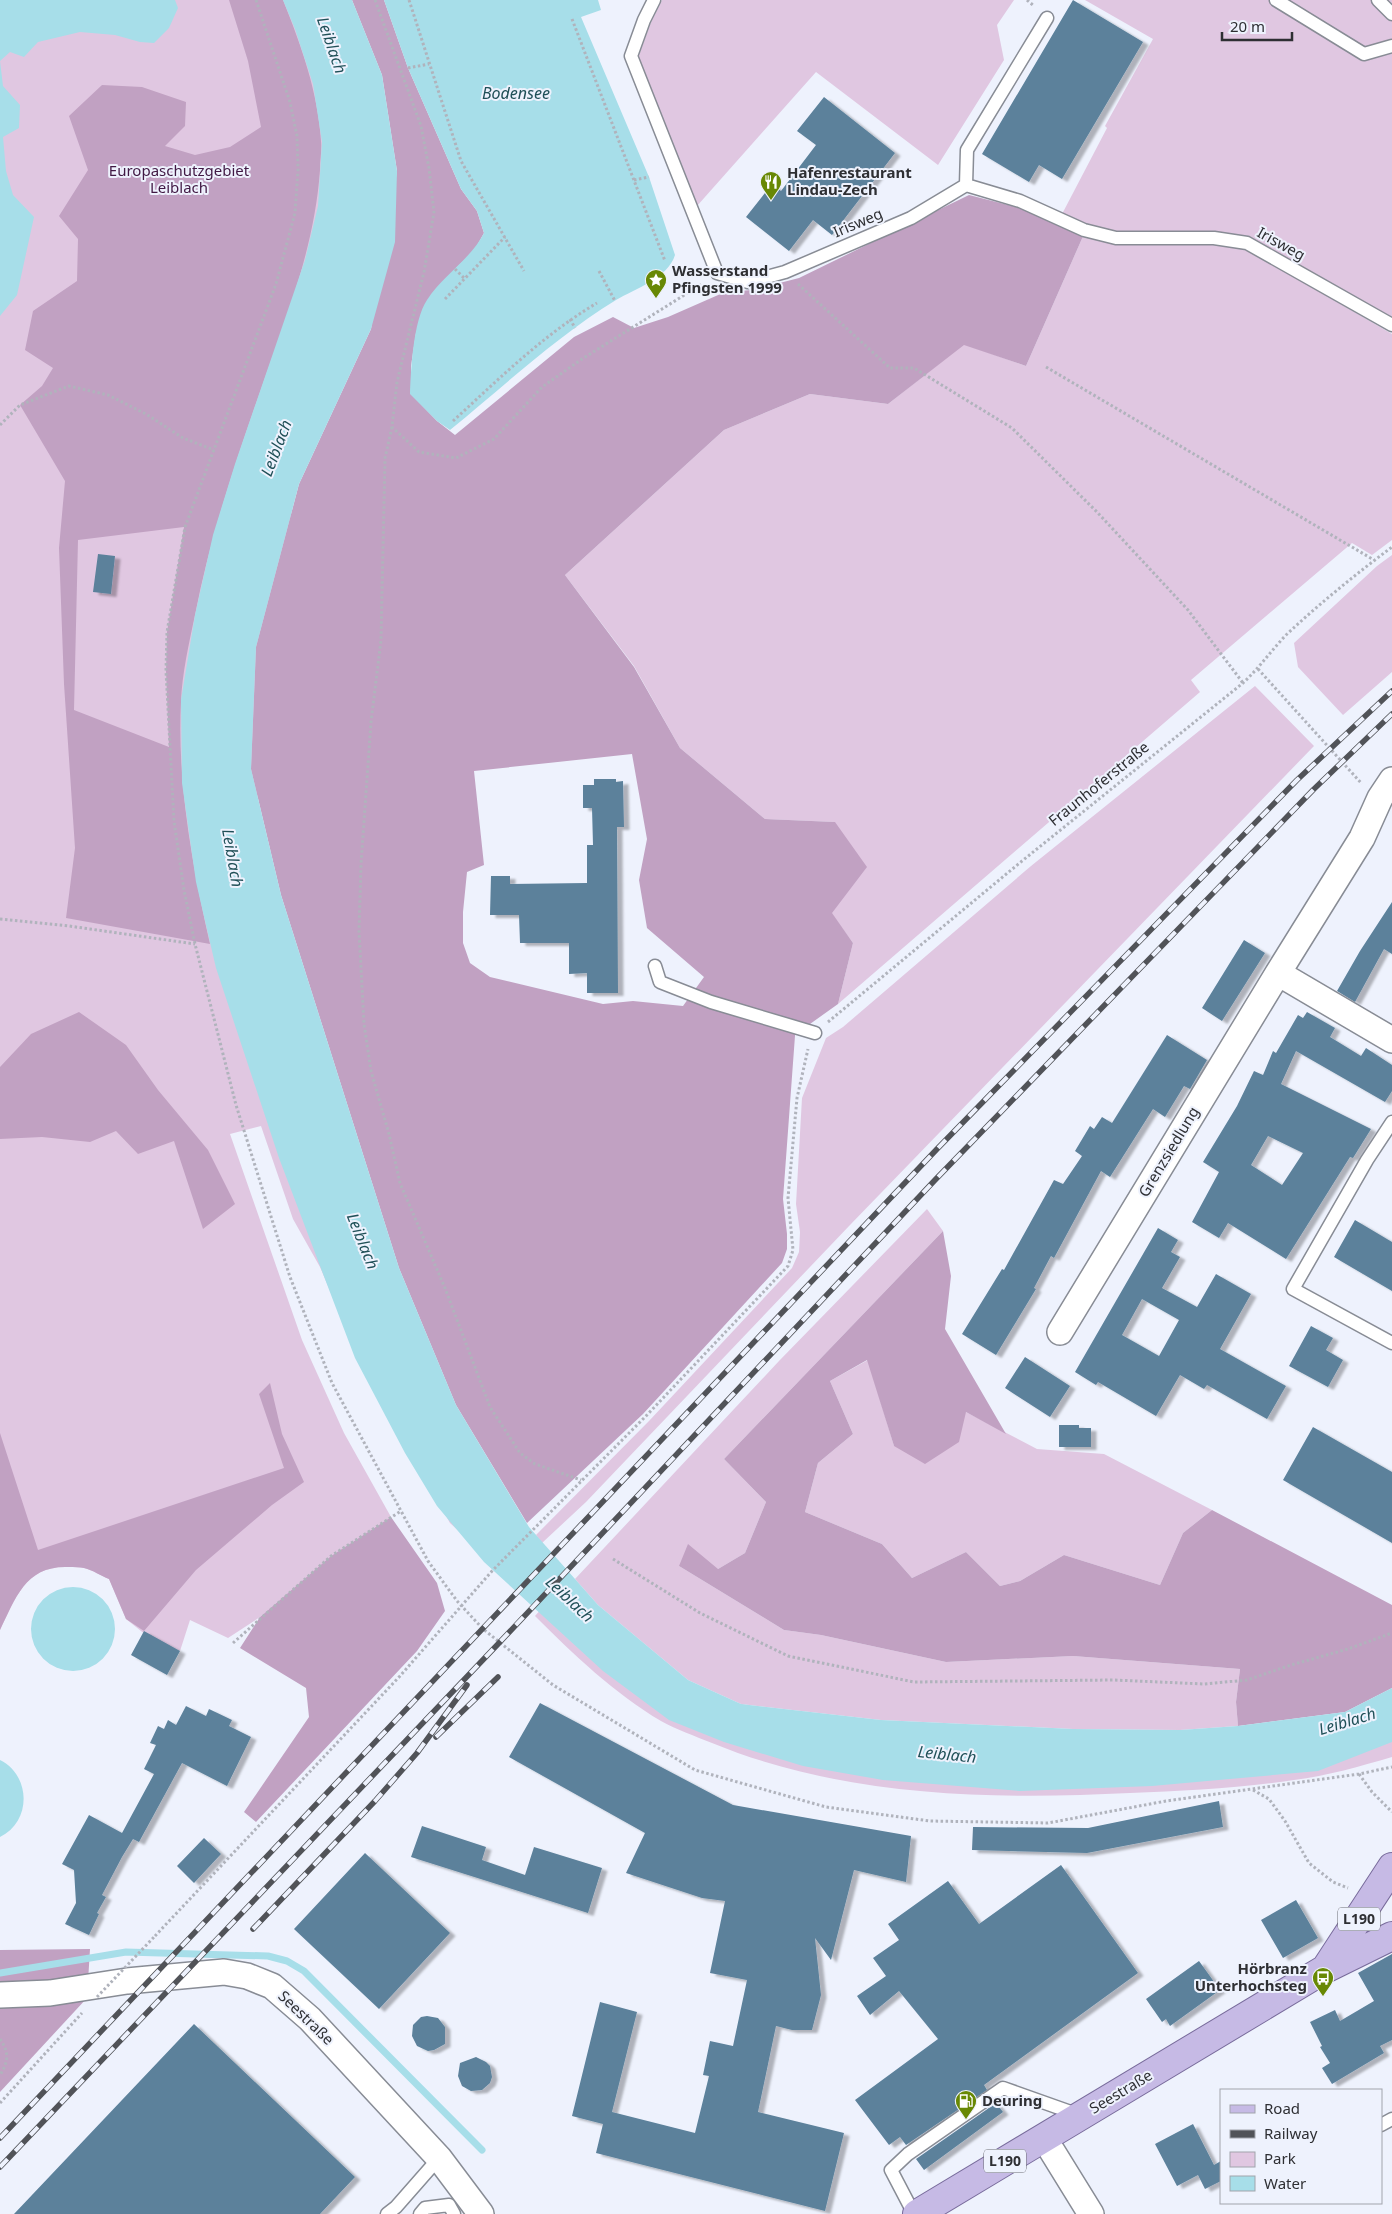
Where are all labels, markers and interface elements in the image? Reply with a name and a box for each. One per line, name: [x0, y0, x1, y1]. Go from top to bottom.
scale bar: [1222, 10, 1292, 42]
water label: Leiblach: [312, 14, 352, 76]
text: 20 m: [1230, 16, 1265, 36]
water label: Bodensee: [482, 82, 550, 104]
park label: Europaschutzgebiet Leiblach: [109, 160, 250, 197]
place label: Hafenrestaurant Lindau-Zech: [787, 162, 912, 199]
restaurant icon: Hafenrestaurant Lindau-Zech: [759, 170, 783, 201]
street label: Irisweg: [830, 203, 885, 241]
street label: Irisweg: [1254, 222, 1309, 264]
place label: Wasserstand Pfingsten 1999: [672, 260, 782, 297]
place icon: Wasserstand Pfingsten 1999: [644, 268, 668, 299]
water label: Leiblach: [255, 417, 297, 479]
street label: Fraunhoferstraße: [1044, 737, 1153, 830]
water label: Leiblach: [217, 827, 249, 889]
street label: Grenzsiedlung: [1133, 1103, 1203, 1200]
water label: Leiblach: [342, 1210, 384, 1272]
water label: Leiblach: [541, 1571, 599, 1627]
water label: Leiblach: [1316, 1702, 1378, 1740]
water label: Leiblach: [917, 1740, 977, 1768]
road number: L190: [1338, 1908, 1380, 1930]
place label: Hörbranz Unterhochsteg: [1195, 1958, 1307, 1995]
bus stop icon: Hörbranz Unterhochsteg: [1311, 1966, 1335, 1997]
street label: Seestraße: [275, 1986, 339, 2049]
street label: Seestraße: [1085, 2065, 1156, 2118]
fuel station icon: Deuring: [954, 2089, 978, 2120]
legend: [1220, 2089, 1382, 2204]
place label: Deuring: [982, 2090, 1042, 2110]
text: Road: [1264, 2098, 1300, 2118]
text: Railway: [1264, 2123, 1318, 2143]
text: Park: [1264, 2148, 1296, 2168]
road number: L190: [984, 2150, 1026, 2172]
text: Water: [1264, 2173, 1306, 2193]

